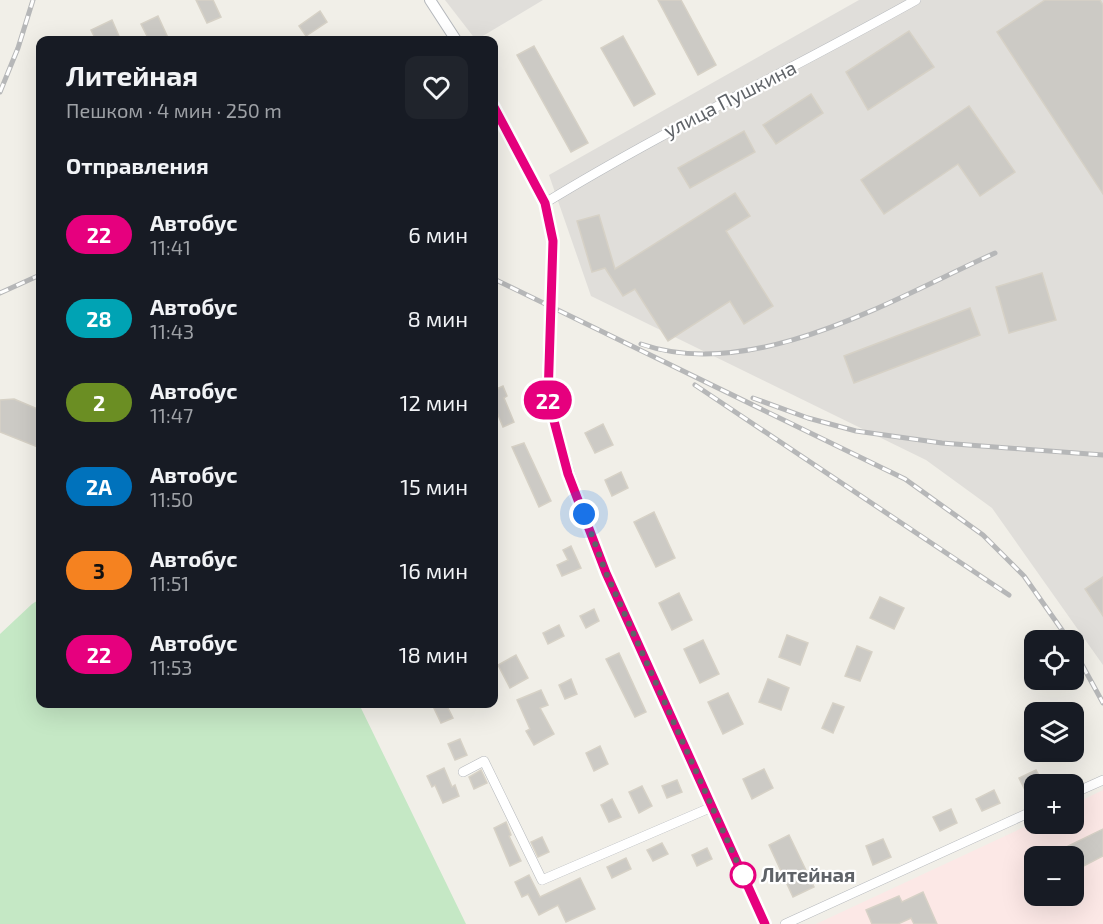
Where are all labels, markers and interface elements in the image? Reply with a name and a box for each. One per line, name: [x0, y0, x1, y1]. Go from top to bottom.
street label: улица Пушкина: [659, 54, 800, 143]
button: heart: [405, 56, 468, 119]
text: Литейная: [66, 58, 198, 92]
text: Пешком · 4 мин · 250 m: [66, 98, 282, 122]
text: Отправления: [66, 152, 209, 178]
text: Автобус: [150, 209, 238, 235]
text: 6 мин: [408, 221, 468, 247]
text: 22: [87, 222, 111, 247]
text: 11:41: [150, 235, 191, 259]
text: Автобус: [150, 293, 238, 319]
text: 8 мин: [408, 305, 468, 331]
text: 28: [86, 306, 112, 331]
text: 11:43: [150, 319, 194, 343]
text: Автобус: [150, 377, 238, 403]
line badge: 22: [521, 380, 575, 420]
text: 22: [536, 388, 560, 413]
text: 12 мин: [400, 389, 468, 415]
text: 2: [93, 390, 105, 415]
text: 11:47: [150, 403, 193, 427]
text: Автобус: [150, 461, 238, 487]
text: 15 мин: [400, 473, 468, 499]
text: 2А: [86, 474, 112, 499]
text: 11:50: [150, 487, 193, 511]
your location: [569, 499, 599, 529]
text: Автобус: [150, 545, 238, 571]
text: 16 мин: [400, 557, 468, 583]
text: 3: [93, 558, 105, 583]
text: 11:51: [150, 571, 189, 595]
text: Автобус: [150, 629, 238, 655]
map controls: [1024, 630, 1084, 906]
button: locate: [1024, 630, 1084, 690]
text: 18 мин: [399, 641, 468, 667]
text: 22: [87, 642, 111, 667]
text: 11:53: [150, 655, 192, 679]
button: layers: [1024, 702, 1084, 762]
button: +: [1024, 774, 1084, 834]
button: −: [1024, 846, 1084, 906]
marker: Литейная: [730, 862, 756, 888]
place label: Литейная: [761, 862, 855, 886]

